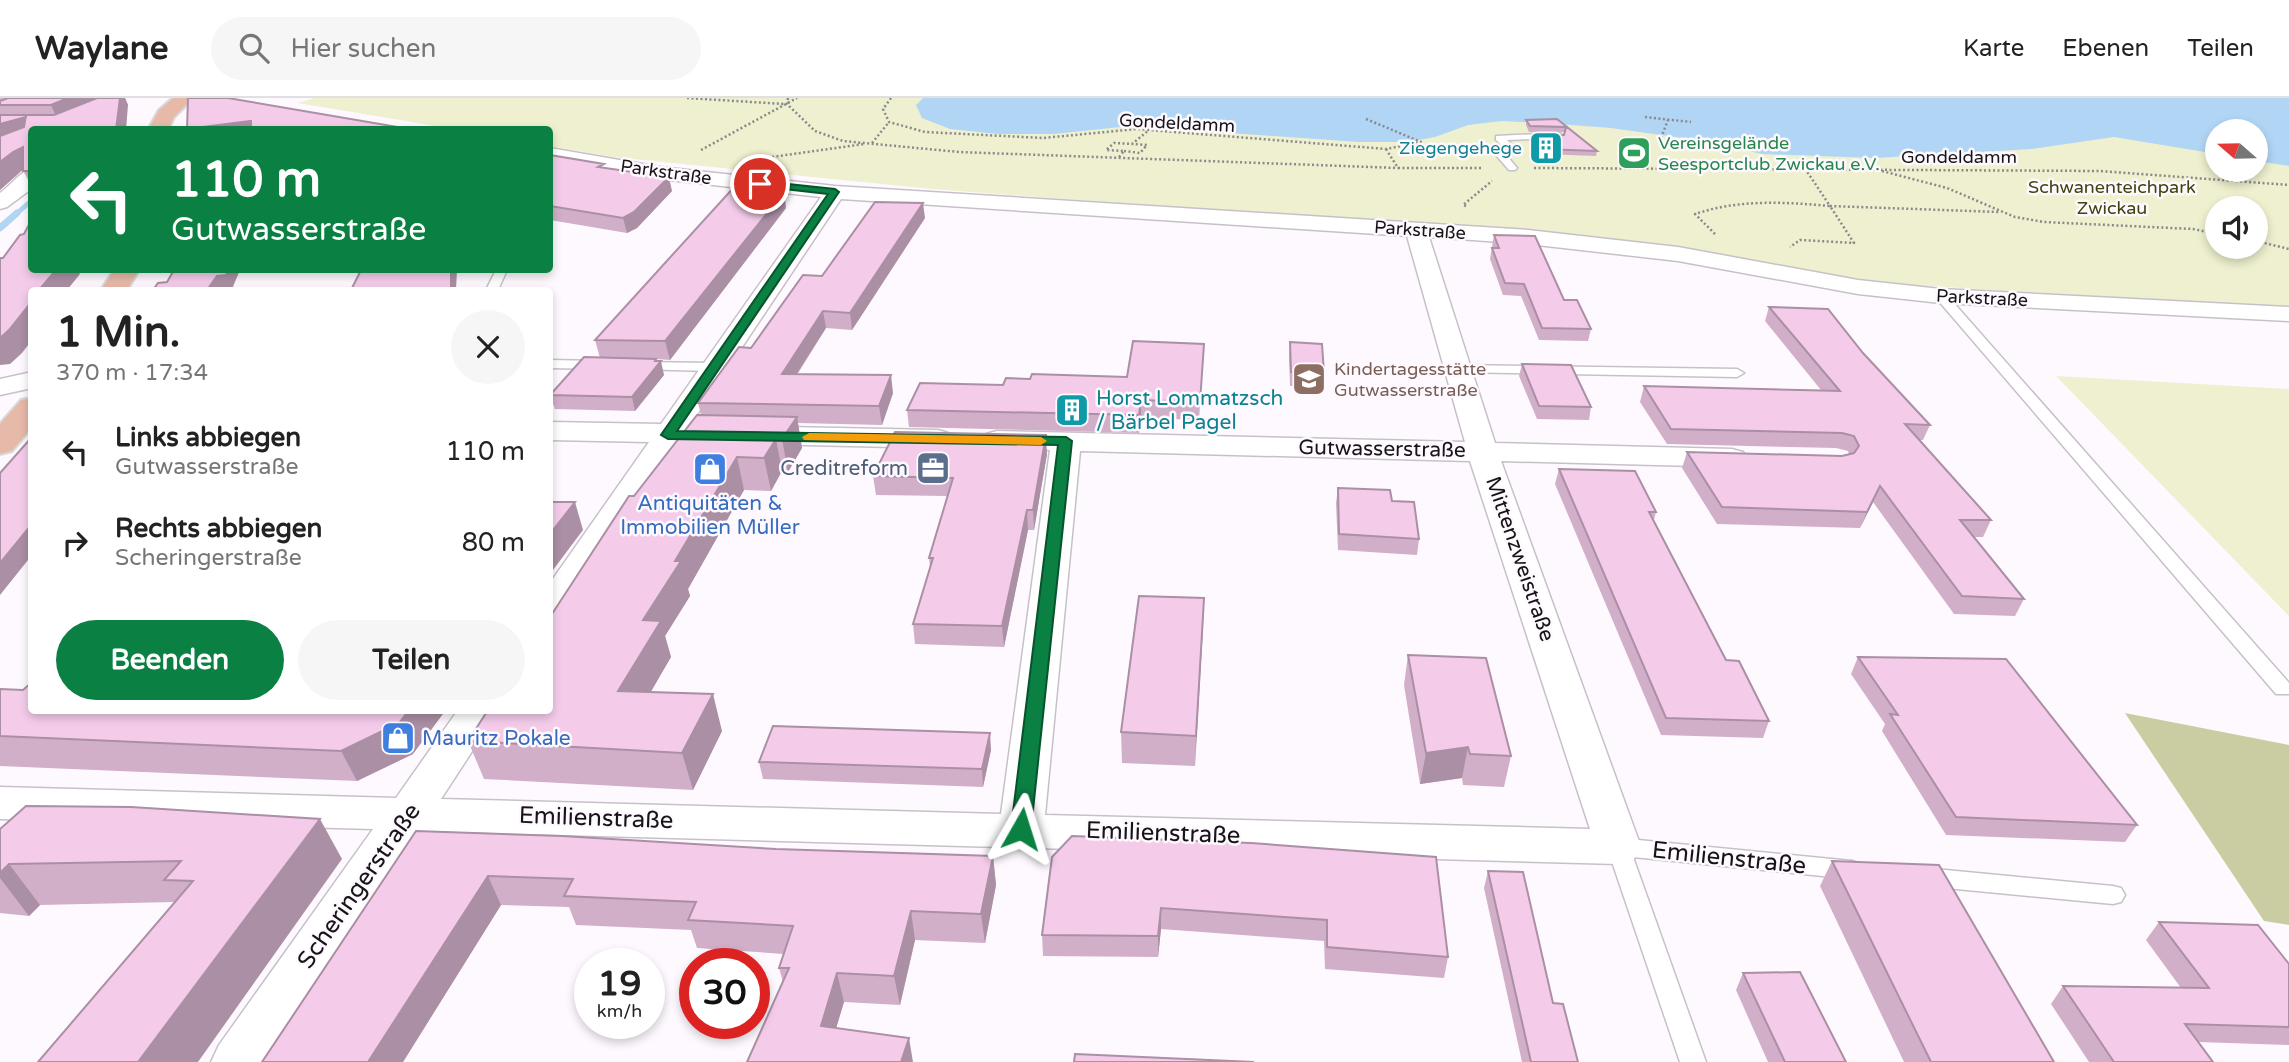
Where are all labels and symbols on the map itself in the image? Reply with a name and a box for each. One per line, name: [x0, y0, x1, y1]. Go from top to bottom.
street label: Gondeldamm: [1118, 109, 1236, 137]
north arrow: [2205, 119, 2268, 182]
building icon: Ziegengehege: [1527, 129, 1565, 167]
place label: Vereinsgelände Seesportclub Zwickau e.V.: [1658, 132, 1880, 175]
sports icon: Vereinsgelände Seesportclub Zwickau e.V.: [1615, 134, 1653, 172]
place label: Ziegengehege: [1399, 137, 1522, 159]
street label: Gondeldamm: [1901, 146, 2017, 168]
pin: [730, 154, 790, 214]
street label: Parkstraße: [619, 155, 713, 189]
park label: Schwanenteichpark Zwickau: [2028, 176, 2196, 219]
street label: Parkstraße: [1373, 216, 1467, 244]
street label: Parkstraße: [1936, 285, 2028, 311]
place label: Kindertagesstätte Gutwasserstraße: [1334, 358, 1486, 401]
school or university icon: Kindertagesstätte Gutwasserstraße: [1290, 360, 1328, 398]
place label: Horst Lommatzsch / Bärbel Pagel: [1096, 386, 1283, 435]
building icon: Horst Lommatzsch / Bärbel Pagel: [1053, 391, 1091, 429]
street label: Gutwasserstraße: [1298, 435, 1466, 463]
office icon: Creditreform: [914, 449, 952, 487]
shop icon: Antiquitäten & Immobilien Müller: [691, 450, 729, 488]
place label: Creditreform: [780, 456, 908, 481]
street label: Mittenzweistraße: [1480, 473, 1560, 645]
place label: Antiquitäten & Immobilien Müller: [620, 491, 800, 540]
shop icon: Mauritz Pokale: [379, 719, 417, 757]
place label: Mauritz Pokale: [422, 726, 571, 751]
position arrow: [984, 792, 1058, 866]
street label: Scheringerstraße: [291, 798, 427, 974]
street label: Emilienstraße: [518, 801, 674, 835]
street label: Emilienstraße: [1085, 816, 1241, 850]
street label: Emilienstraße: [1651, 835, 1807, 881]
speed limit sign: 30: [679, 948, 770, 1039]

